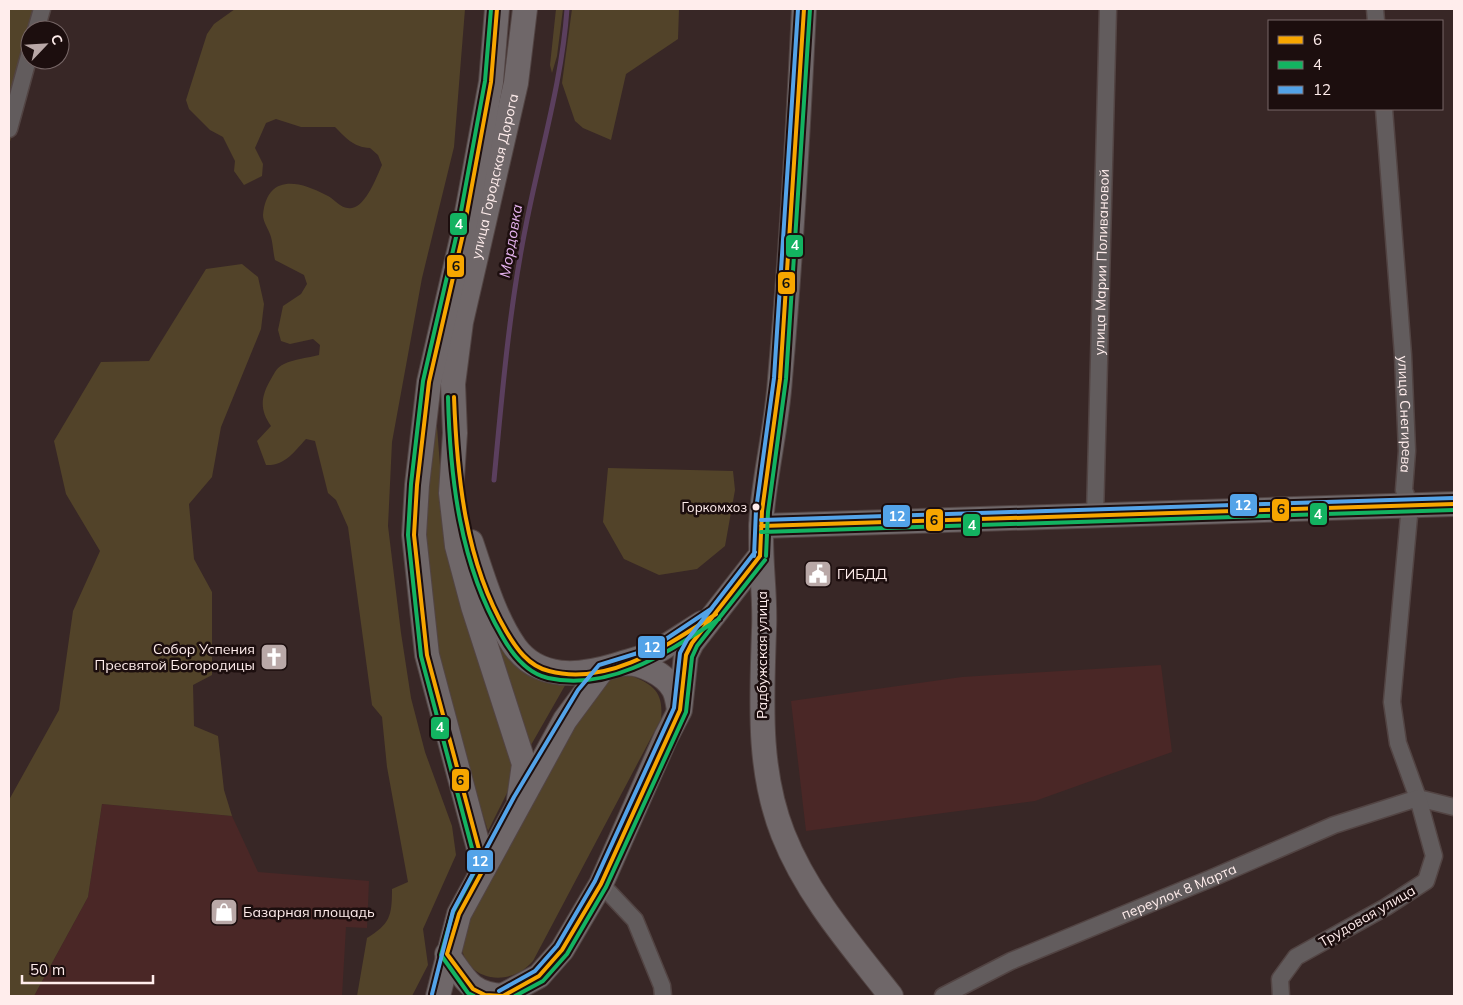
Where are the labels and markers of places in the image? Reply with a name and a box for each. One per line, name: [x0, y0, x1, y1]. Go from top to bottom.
place label: Горкомхоз: [681, 499, 747, 515]
marker: Горкомхоз: [751, 502, 761, 512]
public building icon: ГИБДД: [803, 559, 833, 589]
place label: ГИБДД: [837, 565, 887, 583]
place label: Собор Успения Пресвятой Богородицы: [95, 640, 255, 674]
church icon: Собор Успения Пресвятой Богородицы: [259, 642, 289, 672]
shop icon: Базарная площадь: [209, 897, 239, 927]
place label: Базарная площадь: [243, 903, 375, 921]

